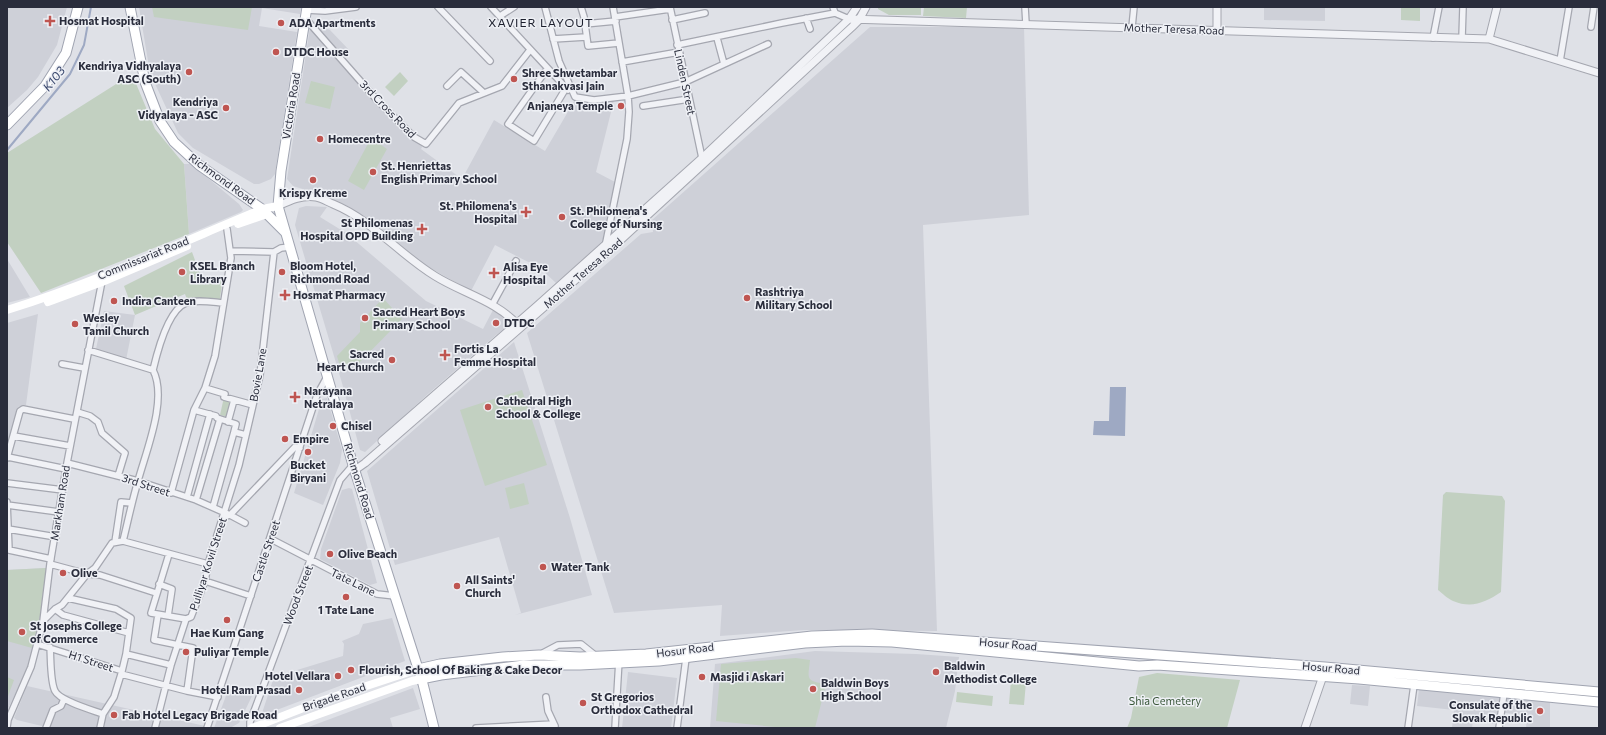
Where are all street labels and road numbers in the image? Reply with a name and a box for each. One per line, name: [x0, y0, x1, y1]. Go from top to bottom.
street label: Mother Teresa Road: [1123, 20, 1225, 37]
street label: Linden Street: [672, 48, 699, 117]
street label: Victoria Road: [279, 72, 302, 140]
street label: 3rd Cross Road: [358, 77, 419, 140]
street label: Richmond Road: [187, 150, 258, 207]
street label: Commissariat Road: [95, 233, 190, 282]
street label: Mother Teresa Road: [540, 235, 625, 311]
street label: Bovie Lane: [246, 347, 269, 403]
street label: Richmond Road: [342, 441, 377, 520]
street label: Markham Road: [47, 464, 72, 541]
street label: 3rd Street: [120, 471, 172, 499]
street label: Pulliyar Kovil Street: [186, 515, 229, 612]
street label: Castle Street: [249, 518, 282, 583]
street label: Wood Street: [280, 563, 315, 627]
street label: Tate Lane: [329, 565, 378, 598]
street label: Hosur Road: [979, 634, 1038, 653]
street label: Hosur Road: [655, 640, 715, 659]
street label: H1 Street: [67, 647, 116, 674]
street label: Hosur Road: [1302, 658, 1361, 677]
street label: Brigade Road: [301, 680, 367, 713]

